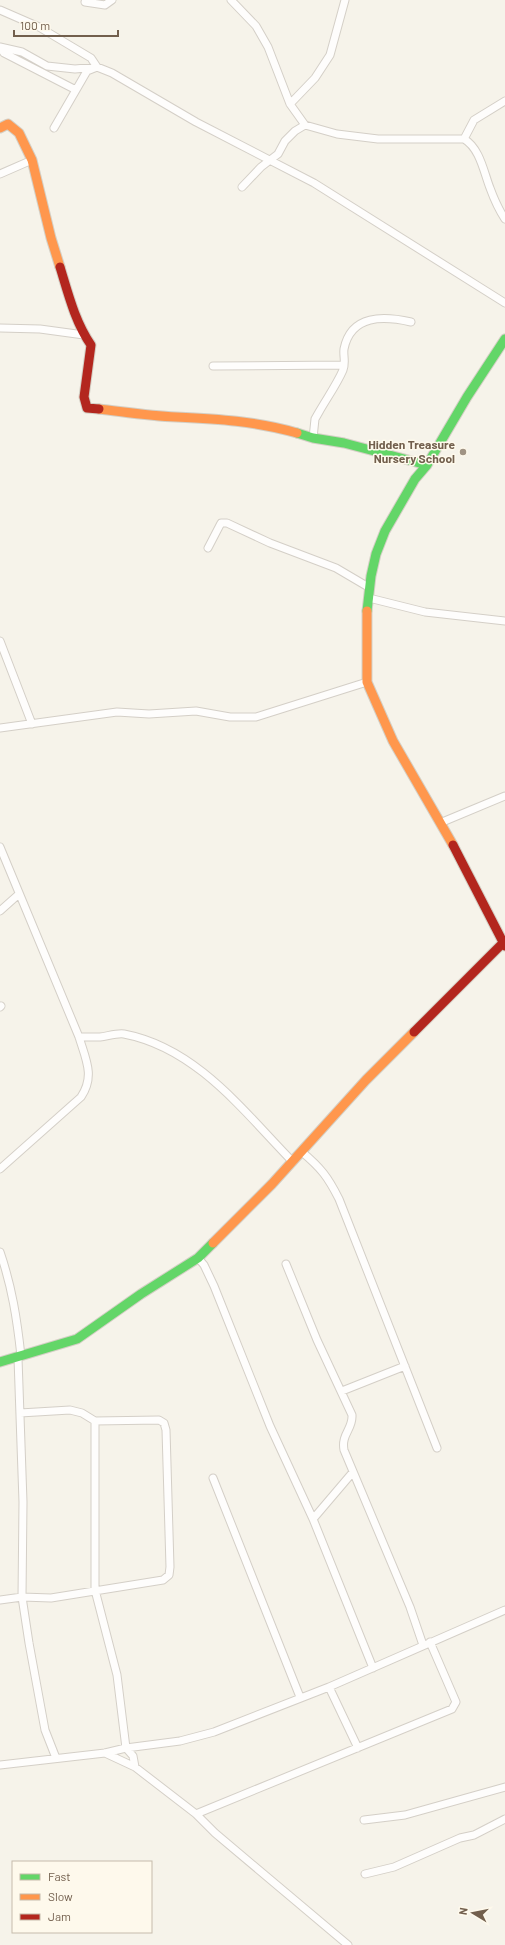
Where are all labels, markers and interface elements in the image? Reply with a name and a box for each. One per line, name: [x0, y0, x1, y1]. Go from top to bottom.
scale bar: [14, 12, 118, 38]
text: 100 m: [20, 18, 50, 32]
place label: Hidden Treasure Nursery School: [368, 437, 455, 465]
marker: Hidden Treasure Nursery School: [458, 447, 468, 457]
legend: [12, 1861, 152, 1933]
text: Fast: [48, 1869, 71, 1883]
text: Slow: [48, 1889, 73, 1903]
north arrow: [453, 1893, 493, 1933]
text: N: [456, 1906, 470, 1916]
text: Jam: [48, 1909, 71, 1923]

